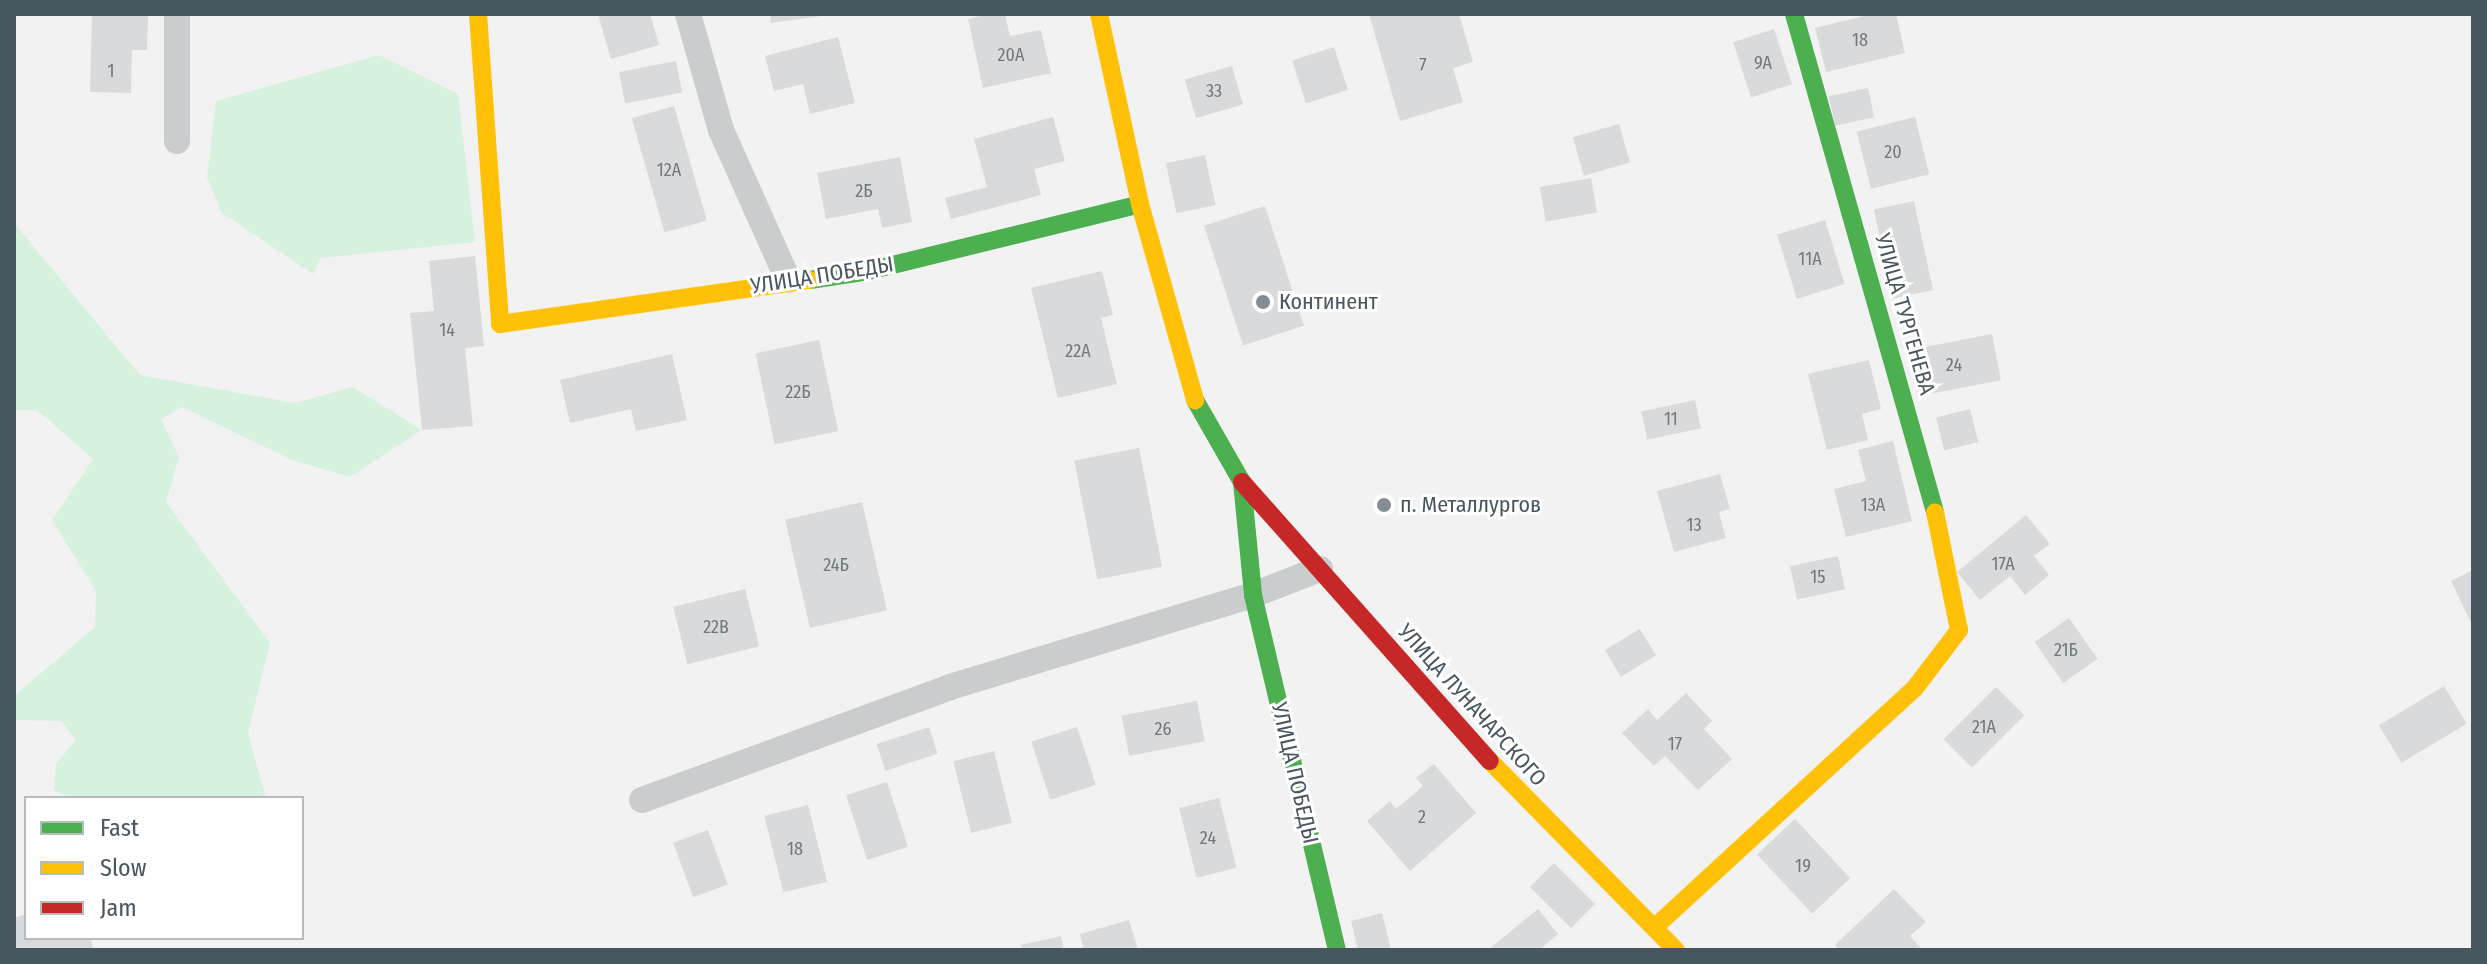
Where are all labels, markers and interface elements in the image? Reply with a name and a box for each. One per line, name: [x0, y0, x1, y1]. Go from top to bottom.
house number: 18: [1852, 29, 1868, 51]
house number: 20А: [998, 44, 1024, 66]
house number: 9А: [1754, 52, 1772, 74]
house number: 7: [1419, 54, 1427, 76]
house number: 1: [107, 60, 115, 82]
house number: 33: [1206, 80, 1222, 102]
house number: 20: [1884, 141, 1902, 163]
house number: 12А: [657, 159, 681, 181]
house number: 2Б: [855, 180, 873, 202]
street label: УЛИЦА ТУРГЕНЕВА: [1869, 230, 1941, 398]
house number: 11А: [1798, 248, 1822, 270]
street label: УЛИЦА ПОБЕДЫ: [749, 251, 895, 299]
place label: Континент: [1279, 289, 1378, 315]
marker: Континент: [1254, 293, 1272, 311]
house number: 14: [439, 319, 455, 341]
house number: 22А: [1065, 340, 1091, 362]
house number: 24: [1946, 354, 1962, 376]
house number: 22Б: [785, 381, 811, 403]
house number: 11: [1664, 408, 1678, 430]
place label: п. Металлургов: [1400, 492, 1541, 518]
house number: 13А: [1861, 494, 1885, 516]
marker: п. Металлургов: [1375, 496, 1393, 514]
house number: 13: [1686, 514, 1702, 536]
house number: 17А: [1991, 553, 2015, 575]
house number: 24Б: [823, 554, 849, 576]
house number: 15: [1810, 566, 1826, 588]
house number: 22В: [703, 616, 729, 638]
street label: УЛИЦА ЛУНАЧАРСКОГО: [1392, 619, 1552, 791]
house number: 21Б: [2054, 639, 2078, 661]
street label: УЛИЦА ПОБЕДЫ: [1266, 700, 1324, 846]
house number: 21А: [1972, 716, 1996, 738]
house number: 26: [1155, 718, 1171, 740]
house number: 17: [1668, 733, 1682, 755]
legend: [24, 796, 304, 940]
house number: 2: [1418, 806, 1426, 828]
text: Fast: [100, 814, 139, 842]
house number: 24: [1200, 827, 1216, 849]
house number: 18: [787, 838, 803, 860]
text: Slow: [100, 854, 146, 882]
house number: 19: [1795, 855, 1811, 877]
text: Jam: [100, 894, 137, 922]

